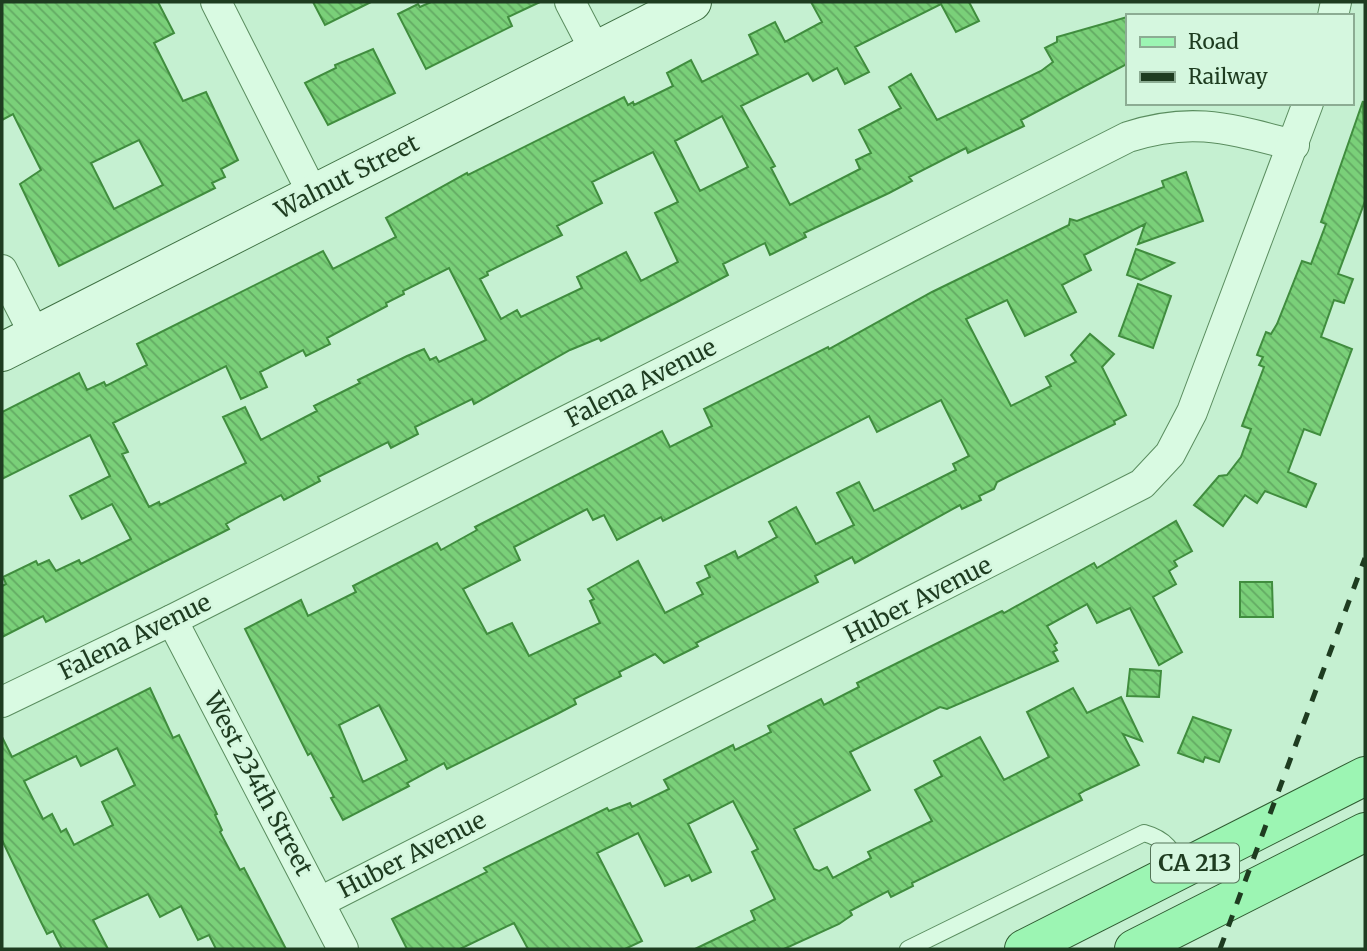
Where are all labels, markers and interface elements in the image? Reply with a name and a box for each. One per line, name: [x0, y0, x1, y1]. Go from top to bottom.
legend: [1126, 14, 1353, 105]
text: Road: [1188, 28, 1239, 55]
text: Railway: [1188, 63, 1269, 90]
street label: Walnut Street: [269, 127, 424, 227]
street label: Falena Avenue: [560, 331, 721, 434]
street label: Huber Avenue: [839, 549, 997, 650]
street label: Falena Avenue: [54, 586, 216, 687]
street label: West 234th Street: [197, 686, 320, 881]
street label: Huber Avenue: [333, 804, 491, 905]
road number: CA 213: [1151, 844, 1239, 883]

